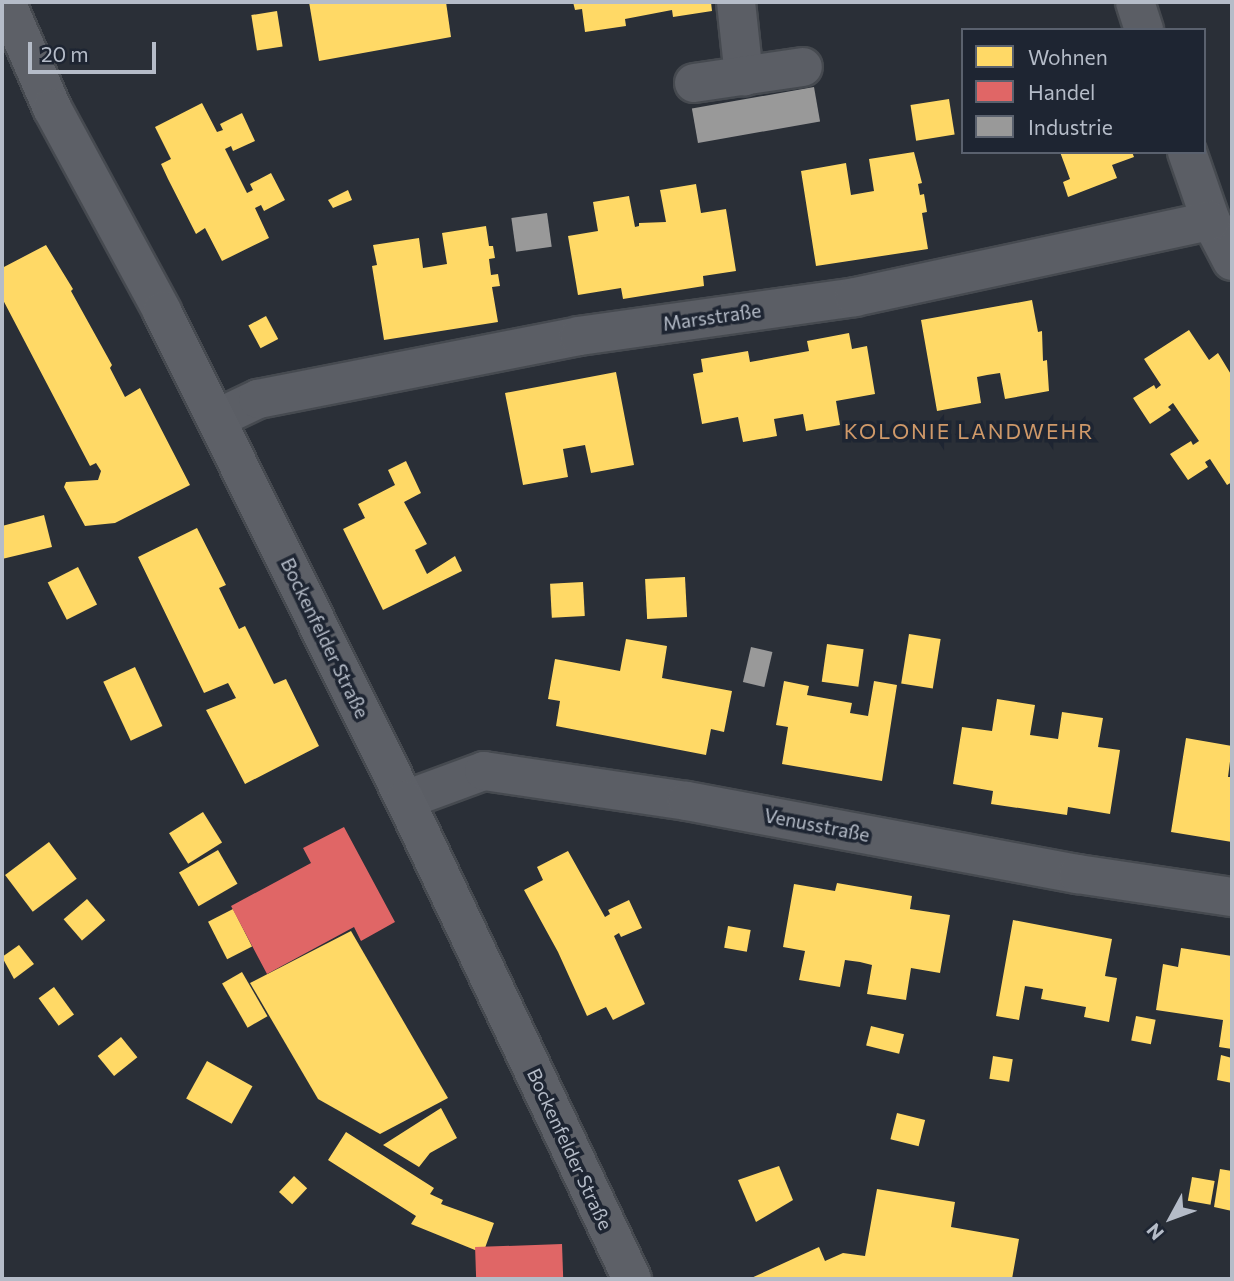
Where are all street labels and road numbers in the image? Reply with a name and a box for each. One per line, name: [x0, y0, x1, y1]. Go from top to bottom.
street label: Marsstraße: [661, 299, 763, 335]
street label: Bockenfelder Straße: [276, 554, 374, 722]
street label: Venusstraße: [762, 804, 872, 846]
street label: Bockenfelder Straße: [523, 1065, 617, 1233]

